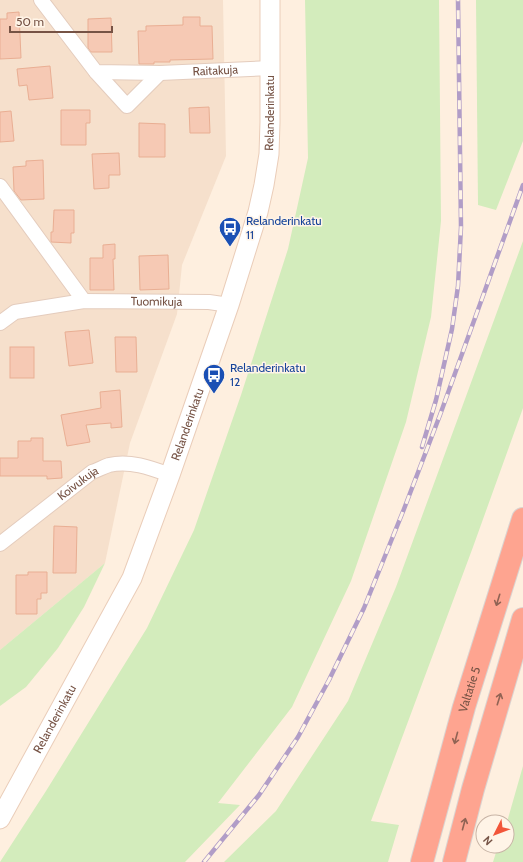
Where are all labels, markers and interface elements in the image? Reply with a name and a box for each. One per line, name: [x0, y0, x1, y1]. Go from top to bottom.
scale bar: [10, 8, 112, 34]
text: 50 m: [16, 14, 44, 29]
street label: Raitakuja: [192, 61, 239, 79]
street label: Relanderinkatu: [261, 75, 277, 151]
place label: Relanderinkatu 11: [246, 213, 322, 242]
bus stop icon: Relanderinkatu 11: [217, 215, 243, 248]
street label: Tuomikuja: [131, 293, 182, 309]
place label: Relanderinkatu 12: [230, 360, 306, 389]
bus stop icon: Relanderinkatu 12: [201, 362, 227, 395]
street label: Relanderinkatu: [168, 386, 207, 463]
street label: Koivukuja: [54, 462, 101, 503]
one-way arrow: [494, 593, 501, 606]
street label: Valtatie 5: [455, 665, 483, 714]
street label: Relanderinkatu: [30, 682, 79, 756]
one-way arrow: [496, 693, 503, 706]
one-way arrow: [451, 731, 459, 744]
north arrow: [475, 814, 515, 854]
one-way arrow: [461, 818, 468, 831]
text: N: [480, 833, 495, 848]

